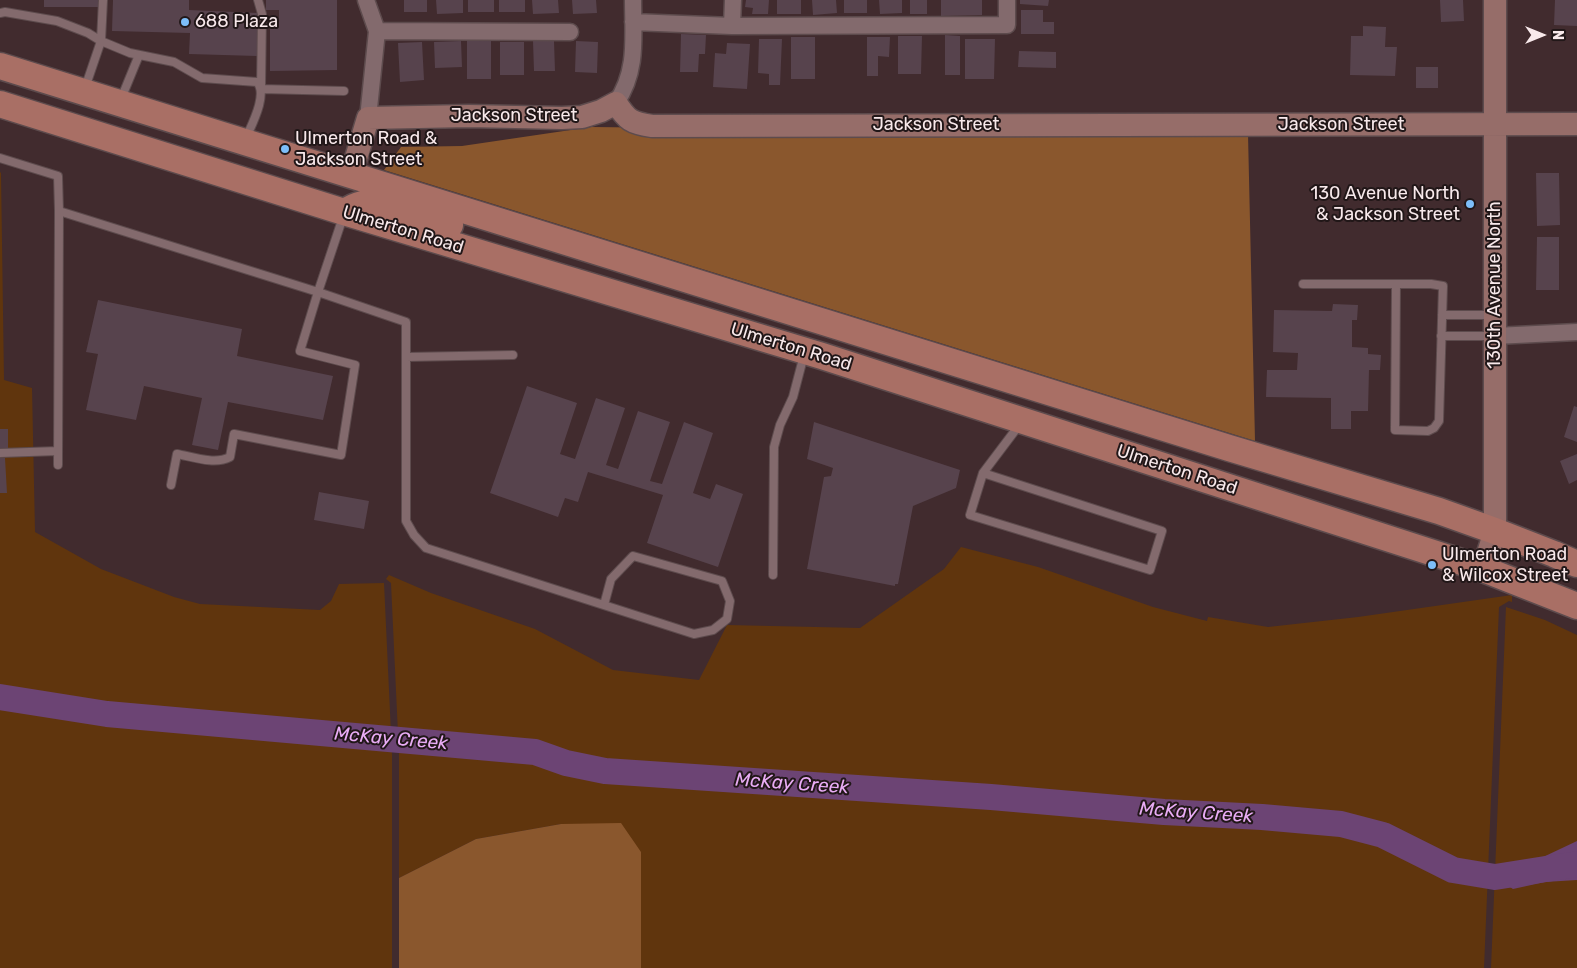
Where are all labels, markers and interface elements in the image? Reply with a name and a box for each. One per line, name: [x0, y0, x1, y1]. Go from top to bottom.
north arrow: [1517, 10, 1567, 60]
place label: 688 Plaza: [195, 11, 278, 33]
marker: 688 Plaza: [179, 16, 191, 28]
text: N: [1549, 30, 1566, 40]
street label: Jackson Street: [450, 105, 578, 127]
street label: Jackson Street: [872, 114, 1000, 136]
street label: Jackson Street: [1277, 114, 1405, 136]
place label: Ulmerton Road & Jackson Street: [295, 128, 437, 170]
marker: Ulmerton Road & Jackson Street: [279, 143, 291, 155]
place label: 130 Avenue North & Jackson Street: [1311, 183, 1460, 225]
marker: 130 Avenue North & Jackson Street: [1464, 198, 1476, 210]
street label: Ulmerton Road: [340, 201, 466, 259]
street label: 130th Avenue North: [1484, 201, 1506, 369]
street label: Ulmerton Road: [728, 318, 854, 376]
street label: Ulmerton Road: [1114, 440, 1240, 500]
place label: Ulmerton Road & Wilcox Street: [1442, 544, 1568, 586]
marker: Ulmerton Road & Wilcox Street: [1426, 559, 1438, 571]
water label: McKay Creek: [333, 723, 449, 755]
water label: McKay Creek: [734, 769, 850, 799]
water label: McKay Creek: [1138, 798, 1254, 828]

